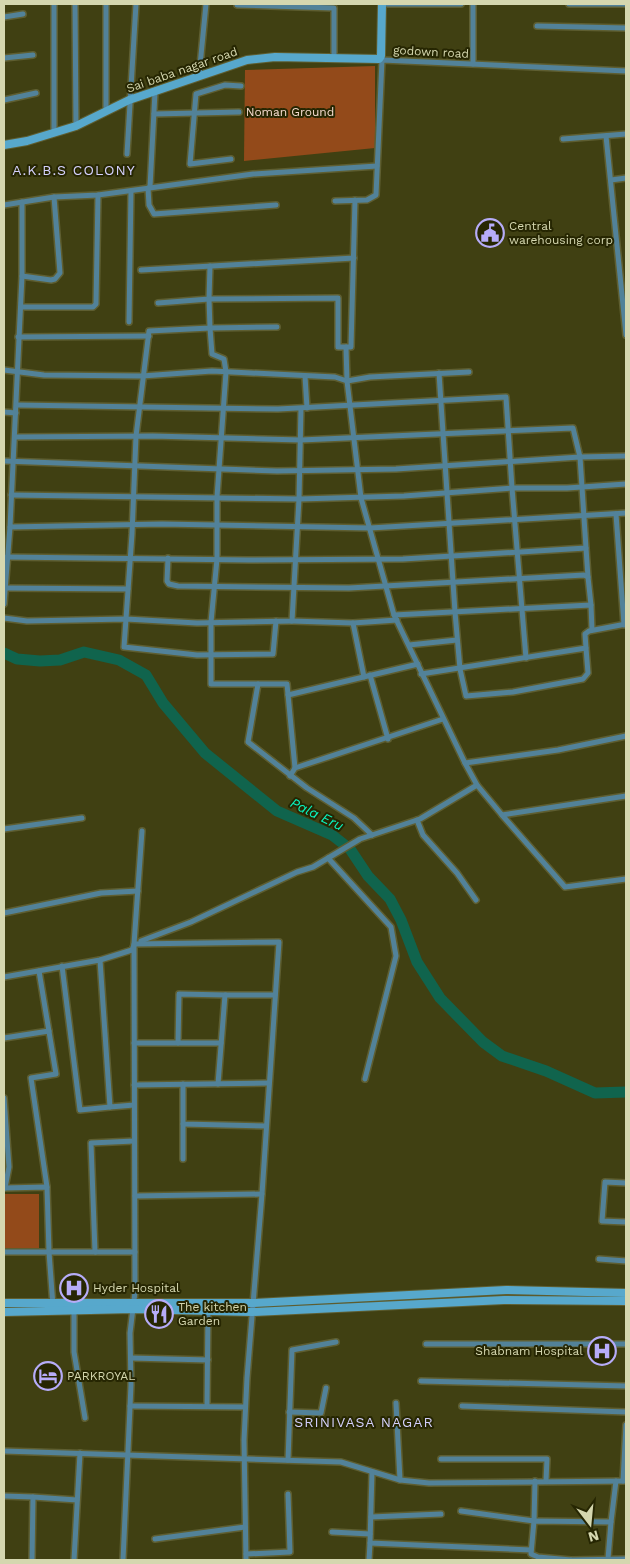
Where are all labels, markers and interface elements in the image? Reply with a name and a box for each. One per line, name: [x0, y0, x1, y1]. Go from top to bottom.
street label: godown road: [393, 43, 469, 61]
street label: Sai baba nagar road: [125, 44, 239, 96]
park label: Noman Ground: [246, 105, 334, 119]
district label: A.K.B.S COLONY: [12, 162, 136, 178]
public building icon: Central warehousing corp: [475, 218, 505, 248]
place label: Central warehousing corp: [509, 219, 613, 247]
water label: Pala Eru: [288, 794, 346, 834]
hospital icon: Hyder Hospital: [59, 1273, 89, 1303]
place label: Hyder Hospital: [93, 1281, 180, 1295]
restaurant icon: The kitchen Garden: [144, 1299, 174, 1329]
place label: The kitchen Garden: [178, 1300, 247, 1328]
hospital icon: Shabnam Hospital: [587, 1336, 617, 1366]
place label: Shabnam Hospital: [475, 1344, 583, 1358]
hotel icon: PARKROYAL: [33, 1361, 63, 1391]
place label: PARKROYAL: [67, 1369, 135, 1383]
district label: SRINIVASA NAGAR: [294, 1414, 434, 1430]
north arrow: [565, 1499, 615, 1549]
text: N: [586, 1527, 601, 1546]

